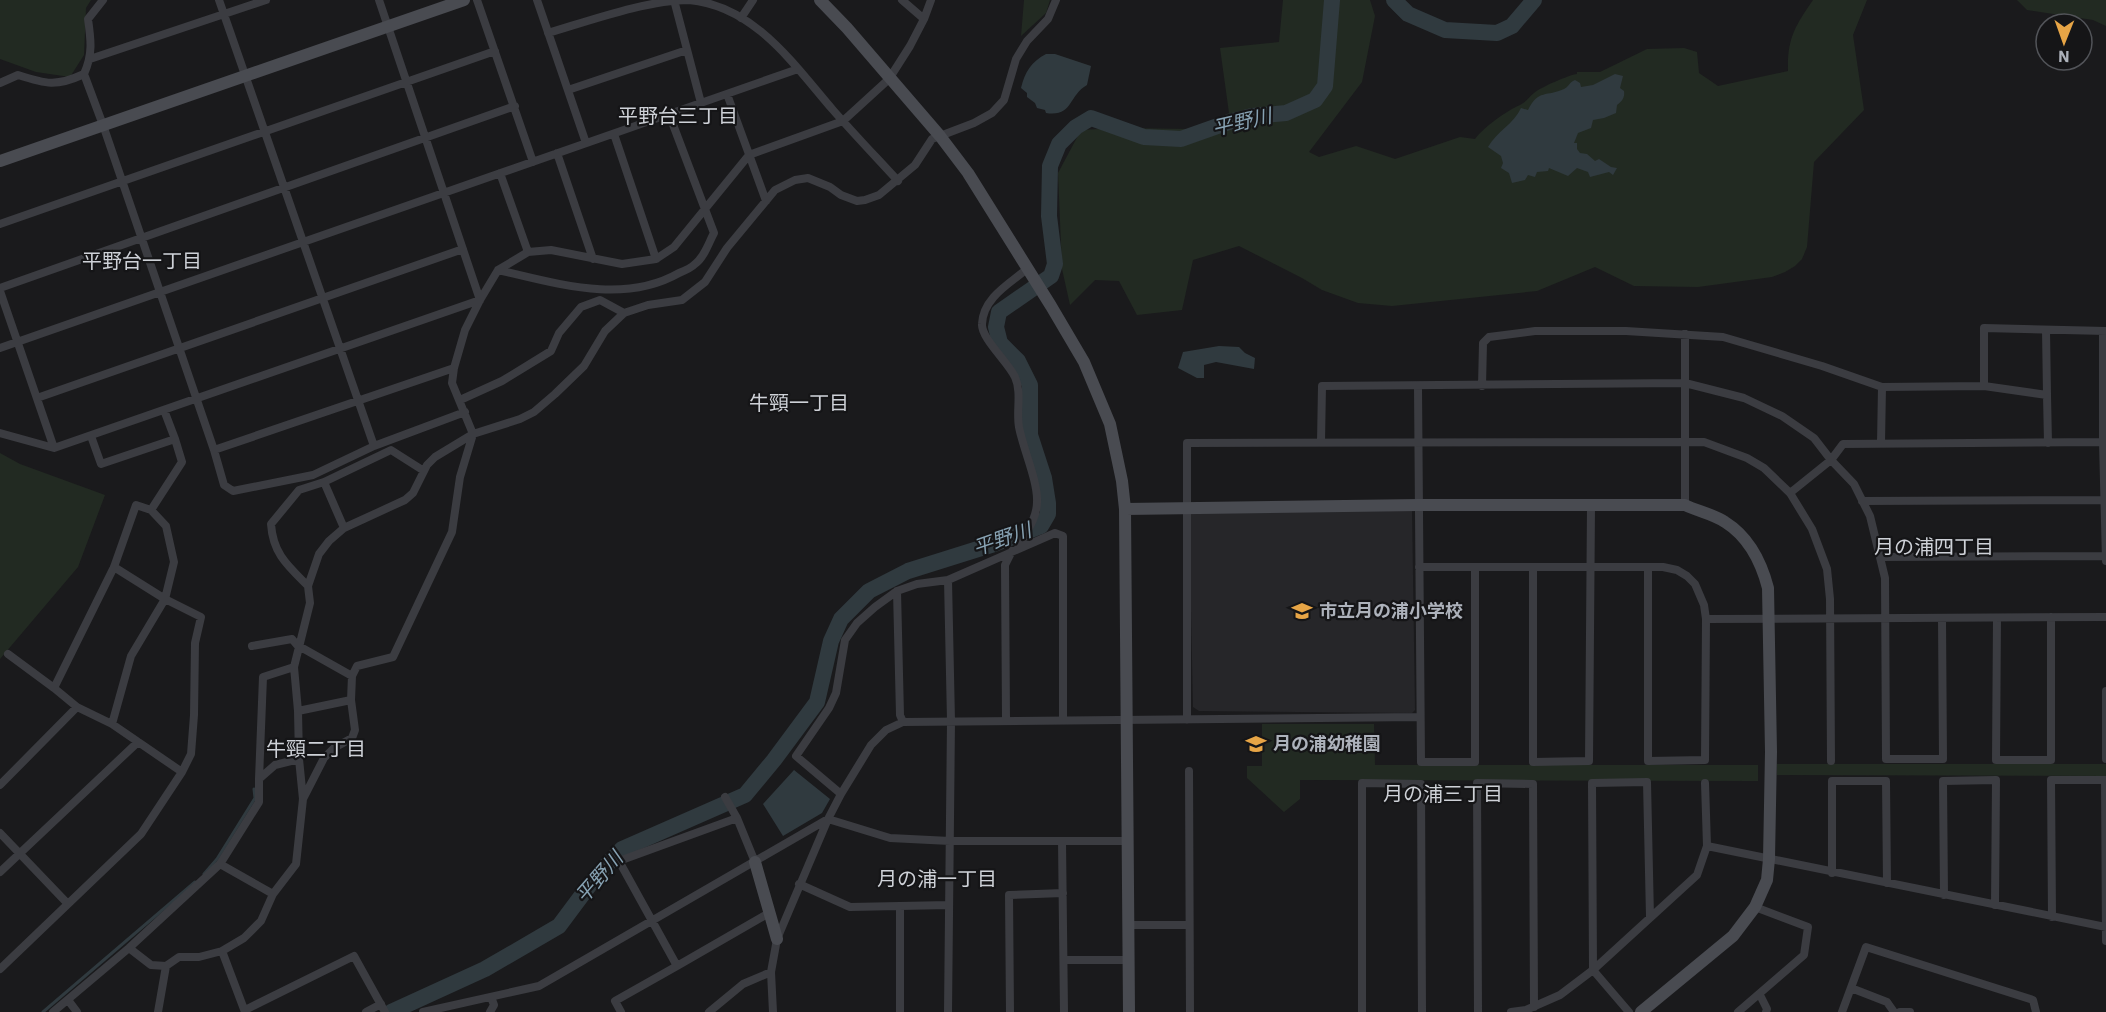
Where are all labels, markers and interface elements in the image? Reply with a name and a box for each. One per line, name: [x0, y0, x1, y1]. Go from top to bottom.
north arrow: [2034, 12, 2094, 72]
text: N: [2058, 47, 2070, 67]
water label: 平野川: [1210, 101, 1276, 141]
district label: 平野台三丁目: [618, 102, 738, 129]
district label: 平野台一丁目: [82, 247, 202, 274]
district label: 牛頸一丁目: [749, 389, 849, 416]
water label: 平野川: [969, 515, 1036, 561]
district label: 月の浦四丁目: [1874, 533, 1994, 560]
school or university icon: 市立月の浦小学校: [1290, 599, 1314, 623]
place label: 市立月の浦小学校: [1319, 599, 1463, 622]
school or university icon: 月の浦幼稚園: [1244, 732, 1268, 756]
place label: 月の浦幼稚園: [1273, 732, 1381, 755]
district label: 牛頸二丁目: [266, 735, 366, 762]
district label: 月の浦三丁目: [1383, 780, 1503, 807]
water label: 平野川: [569, 844, 630, 908]
district label: 月の浦一丁目: [877, 865, 997, 892]

